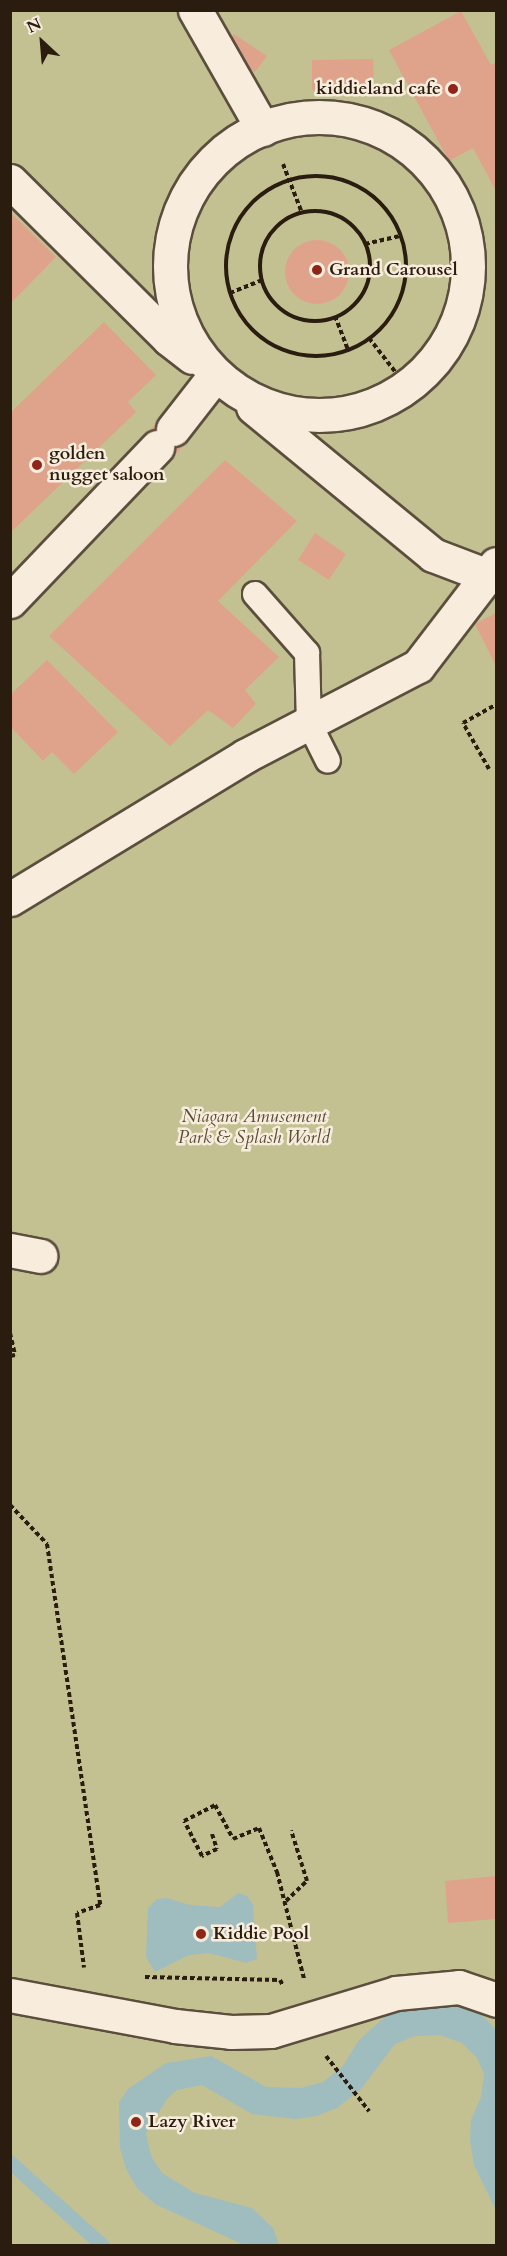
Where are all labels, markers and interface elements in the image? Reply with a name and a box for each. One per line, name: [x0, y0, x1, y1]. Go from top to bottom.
north arrow: [12, 12, 72, 72]
text: N: [23, 13, 45, 39]
place label: kiddieland cafe: [316, 78, 441, 100]
marker: kiddieland cafe: [446, 82, 460, 96]
place label: Grand Carousel: [329, 259, 458, 281]
marker: Grand Carousel: [310, 263, 324, 277]
place label: golden nugget saloon: [49, 444, 165, 486]
marker: golden nugget saloon: [30, 458, 44, 472]
park label: Niagara Amusement Park & Splash World: [178, 1107, 330, 1150]
place label: Kiddie Pool: [213, 1923, 309, 1945]
marker: Kiddie Pool: [194, 1927, 208, 1941]
place label: Lazy River: [148, 2111, 235, 2133]
marker: Lazy River: [129, 2115, 143, 2129]

